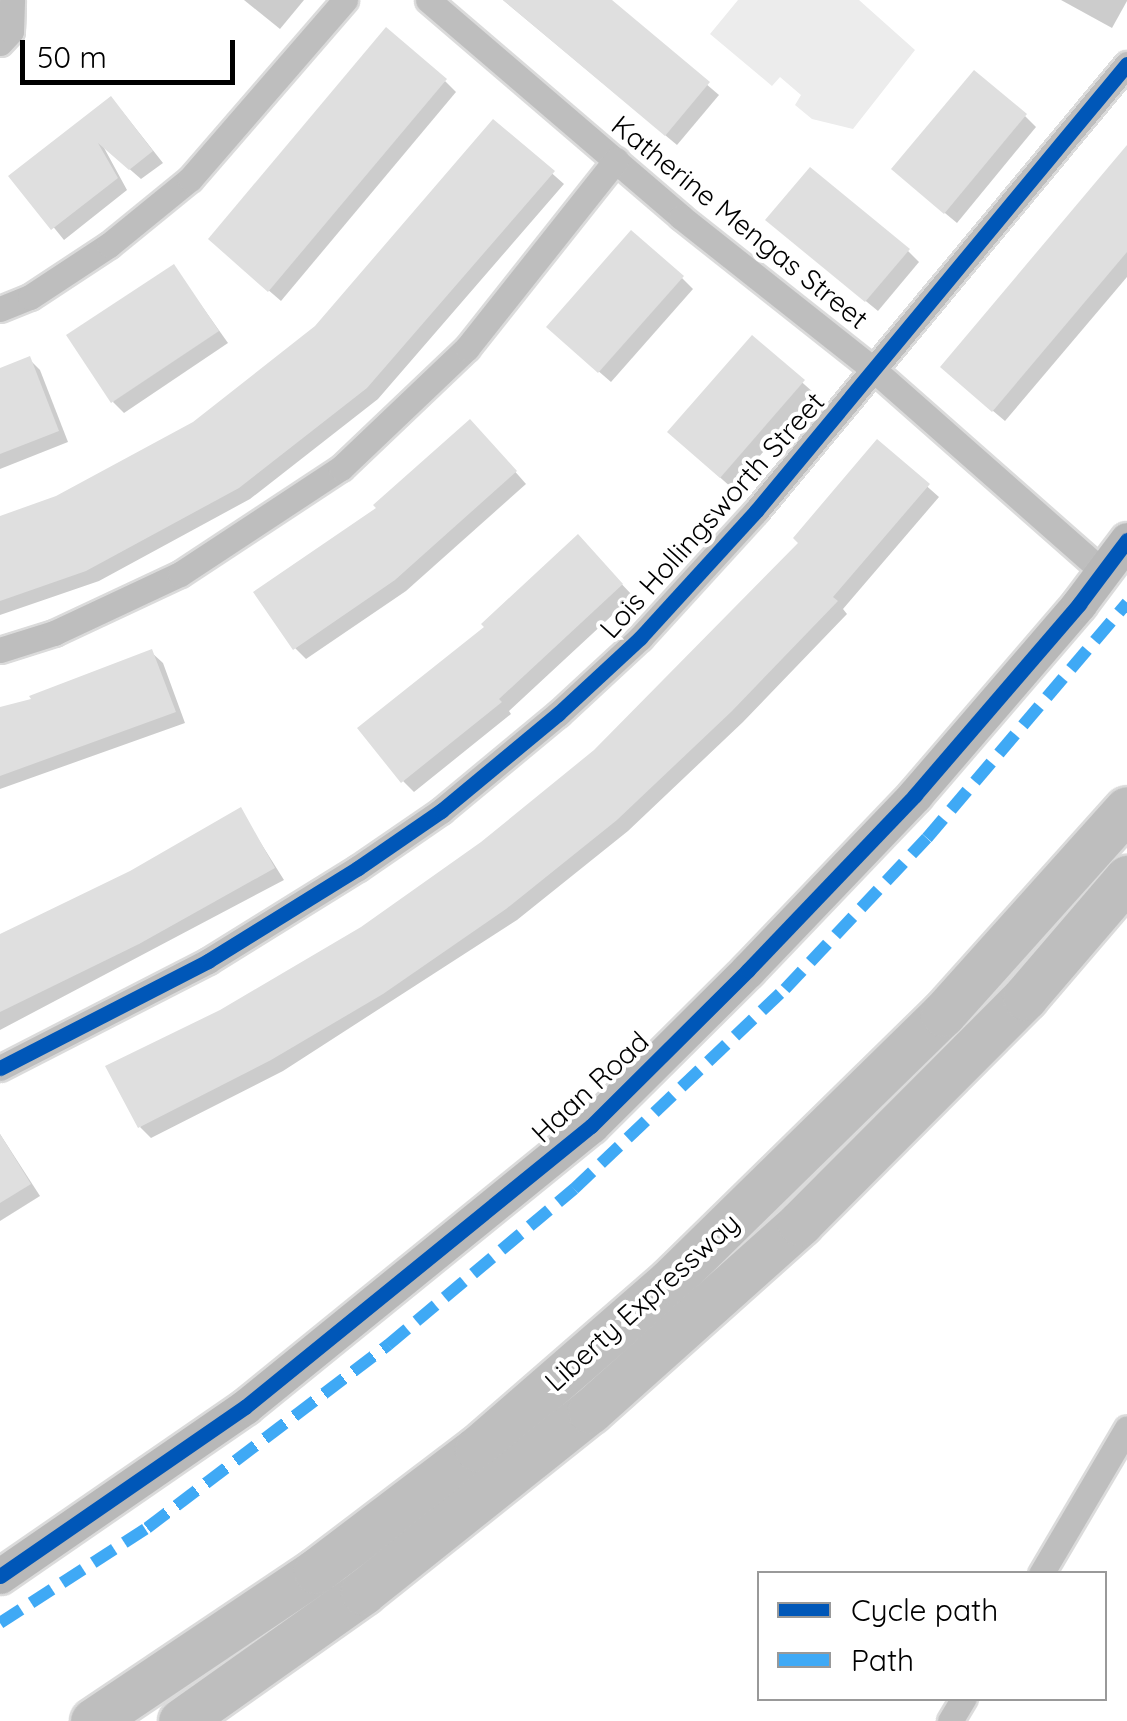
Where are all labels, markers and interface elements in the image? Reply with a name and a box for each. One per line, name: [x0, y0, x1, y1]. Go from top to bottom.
scale bar: [25, 20, 240, 82]
text: 50 m: [37, 38, 107, 76]
street label: Katherine Mengas Street: [605, 108, 875, 336]
street label: Lois Hollingsworth Street: [593, 385, 831, 645]
street label: Haan Road: [525, 1024, 655, 1150]
street label: Liberty Expressway: [538, 1206, 746, 1398]
legend: [757, 1571, 1107, 1701]
text: Cycle path: [851, 1591, 998, 1629]
text: Path: [851, 1641, 914, 1679]

